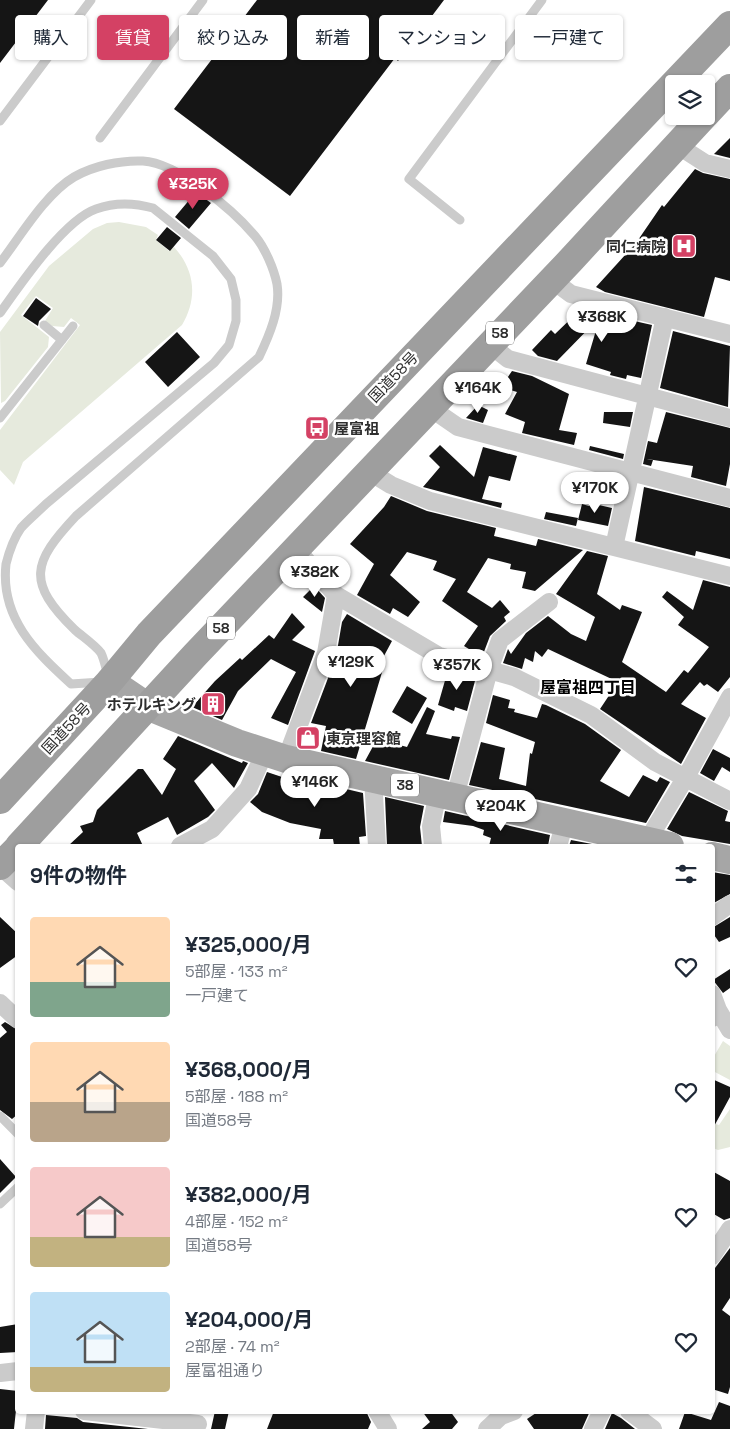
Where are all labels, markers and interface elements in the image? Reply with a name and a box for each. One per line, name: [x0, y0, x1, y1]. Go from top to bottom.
chip: 購入: [15, 15, 87, 60]
chip: 賃貸: [97, 15, 169, 60]
chip: 絞り込み: [179, 15, 287, 60]
chip: 新着: [297, 15, 369, 60]
chip: マンション: [379, 15, 505, 60]
chip: 一戸建て: [515, 15, 623, 60]
map controls: [665, 75, 715, 125]
button: layers: [665, 75, 715, 125]
pin: ¥325K: [158, 168, 228, 210]
text: ¥325K: [169, 173, 217, 194]
hospital icon: 同仁病院: [671, 233, 697, 259]
place label: 同仁病院: [606, 237, 666, 256]
pin: ¥368K: [567, 300, 637, 343]
text: ¥368K: [577, 306, 627, 327]
road number: 58: [486, 322, 514, 344]
street label: 国道58号: [364, 348, 422, 406]
pin: ¥164K: [443, 372, 513, 414]
text: ¥164K: [454, 377, 502, 398]
bus stop icon: 屋富祖: [304, 415, 330, 441]
place label: 屋富祖: [334, 419, 379, 438]
pin: ¥170K: [560, 472, 630, 514]
text: ¥170K: [572, 477, 618, 498]
pin: ¥382K: [280, 556, 350, 598]
text: ¥382K: [291, 561, 339, 582]
road number: 58: [207, 616, 235, 640]
pin: ¥129K: [316, 646, 386, 688]
pin: ¥357K: [422, 648, 492, 691]
text: ¥129K: [328, 651, 374, 672]
text: ¥357K: [433, 654, 481, 675]
district label: 屋富祖四丁目: [540, 677, 636, 698]
building icon: ホテルキング: [200, 691, 226, 717]
place label: ホテルキング: [106, 695, 196, 714]
street label: 国道58号: [37, 698, 95, 758]
shop icon: 東京理容館: [295, 725, 321, 751]
place label: 東京理容館: [326, 729, 401, 748]
pin: ¥146K: [280, 766, 350, 808]
text: ¥146K: [291, 771, 339, 792]
road number: 38: [391, 774, 419, 796]
pin: ¥204K: [466, 790, 536, 832]
text: ¥204K: [476, 795, 526, 816]
icon: filters: [672, 860, 700, 888]
text: 9件の物件: [30, 862, 127, 889]
text: ¥325,000/月: [185, 931, 312, 958]
icon: home: [70, 937, 130, 997]
icon: heart: [672, 953, 700, 981]
text: 5部屋 · 133 m²: [185, 961, 288, 982]
text: 一戸建て: [185, 985, 249, 1006]
text: ¥368,000/月: [185, 1056, 312, 1083]
icon: home: [70, 1062, 130, 1122]
icon: heart: [672, 1078, 700, 1106]
text: 5部屋 · 188 m²: [185, 1086, 288, 1107]
text: 国道58号: [185, 1110, 253, 1131]
text: ¥382,000/月: [185, 1181, 312, 1208]
icon: home: [70, 1187, 130, 1247]
icon: heart: [672, 1203, 700, 1231]
text: 4部屋 · 152 m²: [185, 1211, 288, 1232]
text: 国道58号: [185, 1235, 253, 1256]
text: ¥204,000/月: [185, 1306, 313, 1333]
icon: home: [70, 1312, 130, 1372]
icon: heart: [672, 1328, 700, 1356]
text: 2部屋 · 74 m²: [185, 1336, 280, 1357]
text: 屋富祖通り: [185, 1360, 265, 1381]

